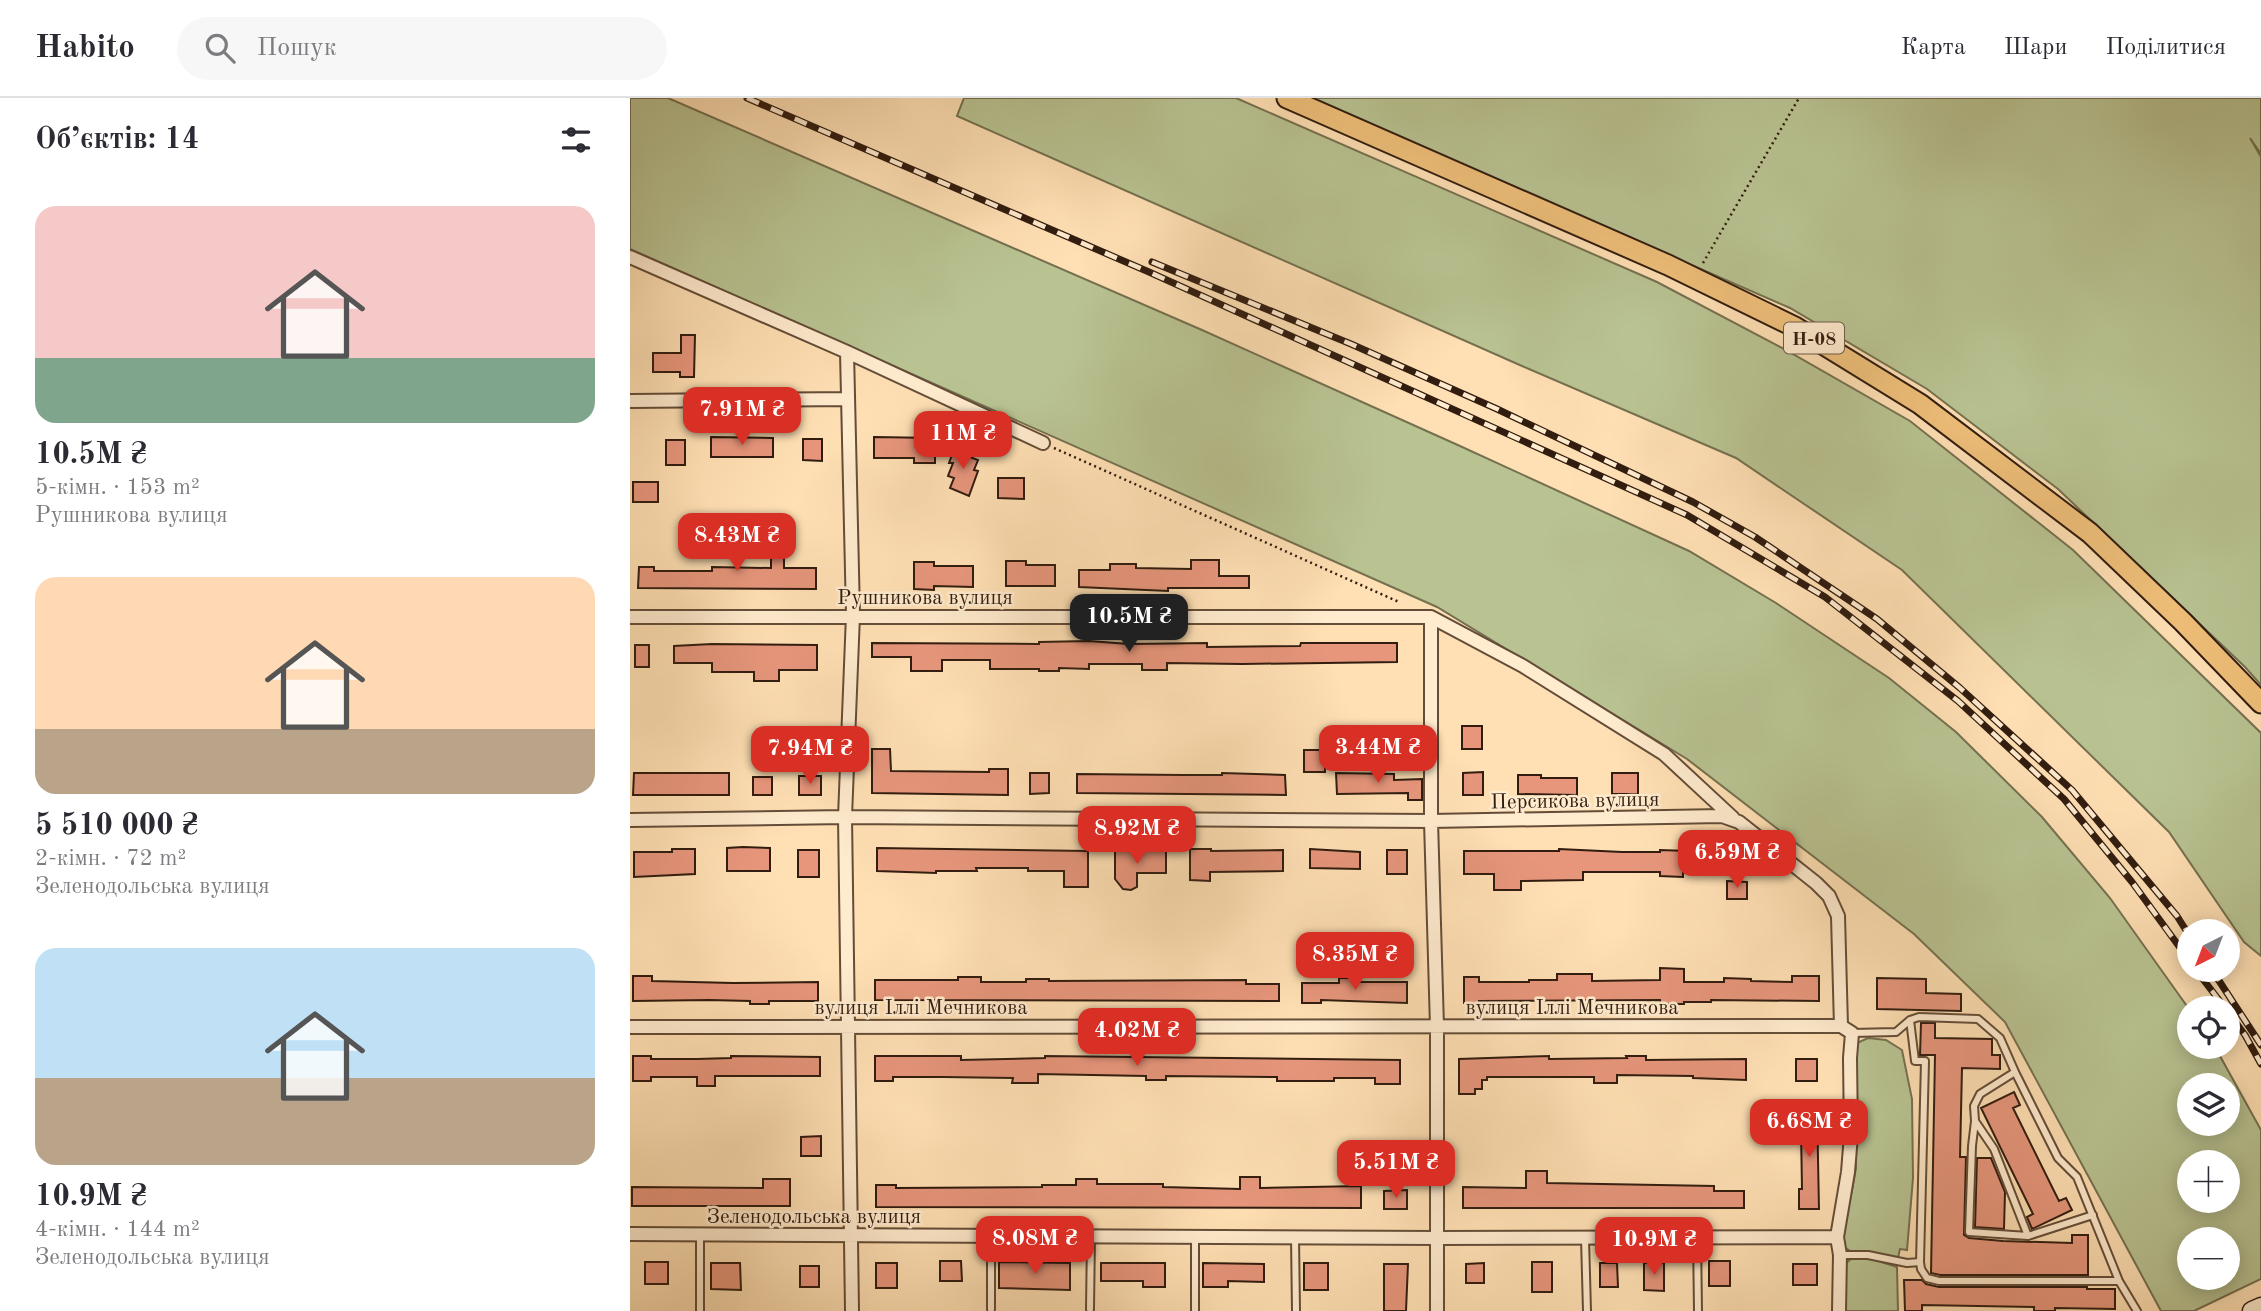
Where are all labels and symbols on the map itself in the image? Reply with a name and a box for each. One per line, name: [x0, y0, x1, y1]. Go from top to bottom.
road number: Н-08: [1784, 322, 1844, 354]
pin: 7.91M ₴: [677, 388, 807, 447]
pin: 11M ₴: [914, 412, 1012, 471]
pin: 8.43M ₴: [672, 514, 802, 573]
street label: Рушникова вулиця: [837, 588, 1013, 609]
pin: 10.5M ₴: [1064, 594, 1194, 654]
pin: 7.94M ₴: [745, 726, 875, 786]
pin: 3.44M ₴: [1313, 726, 1443, 785]
street label: Персикова вулиця: [1490, 790, 1660, 813]
pin: 8.92M ₴: [1072, 806, 1202, 866]
pin: 6.59M ₴: [1672, 830, 1802, 890]
north arrow: [2177, 919, 2240, 982]
pin: 8.35M ₴: [1290, 932, 1420, 992]
street label: вулиця Іллі Мечникова: [814, 998, 1028, 1019]
street label: вулиця Іллі Мечникова: [1465, 998, 1679, 1019]
pin: 4.02M ₴: [1072, 1009, 1202, 1068]
pin: 6.68M ₴: [1744, 1100, 1874, 1159]
pin: 5.51M ₴: [1331, 1140, 1461, 1200]
street label: Зеленодольська вулиця: [707, 1207, 921, 1228]
pin: 8.08M ₴: [970, 1216, 1100, 1276]
pin: 10.9M ₴: [1589, 1218, 1719, 1277]

